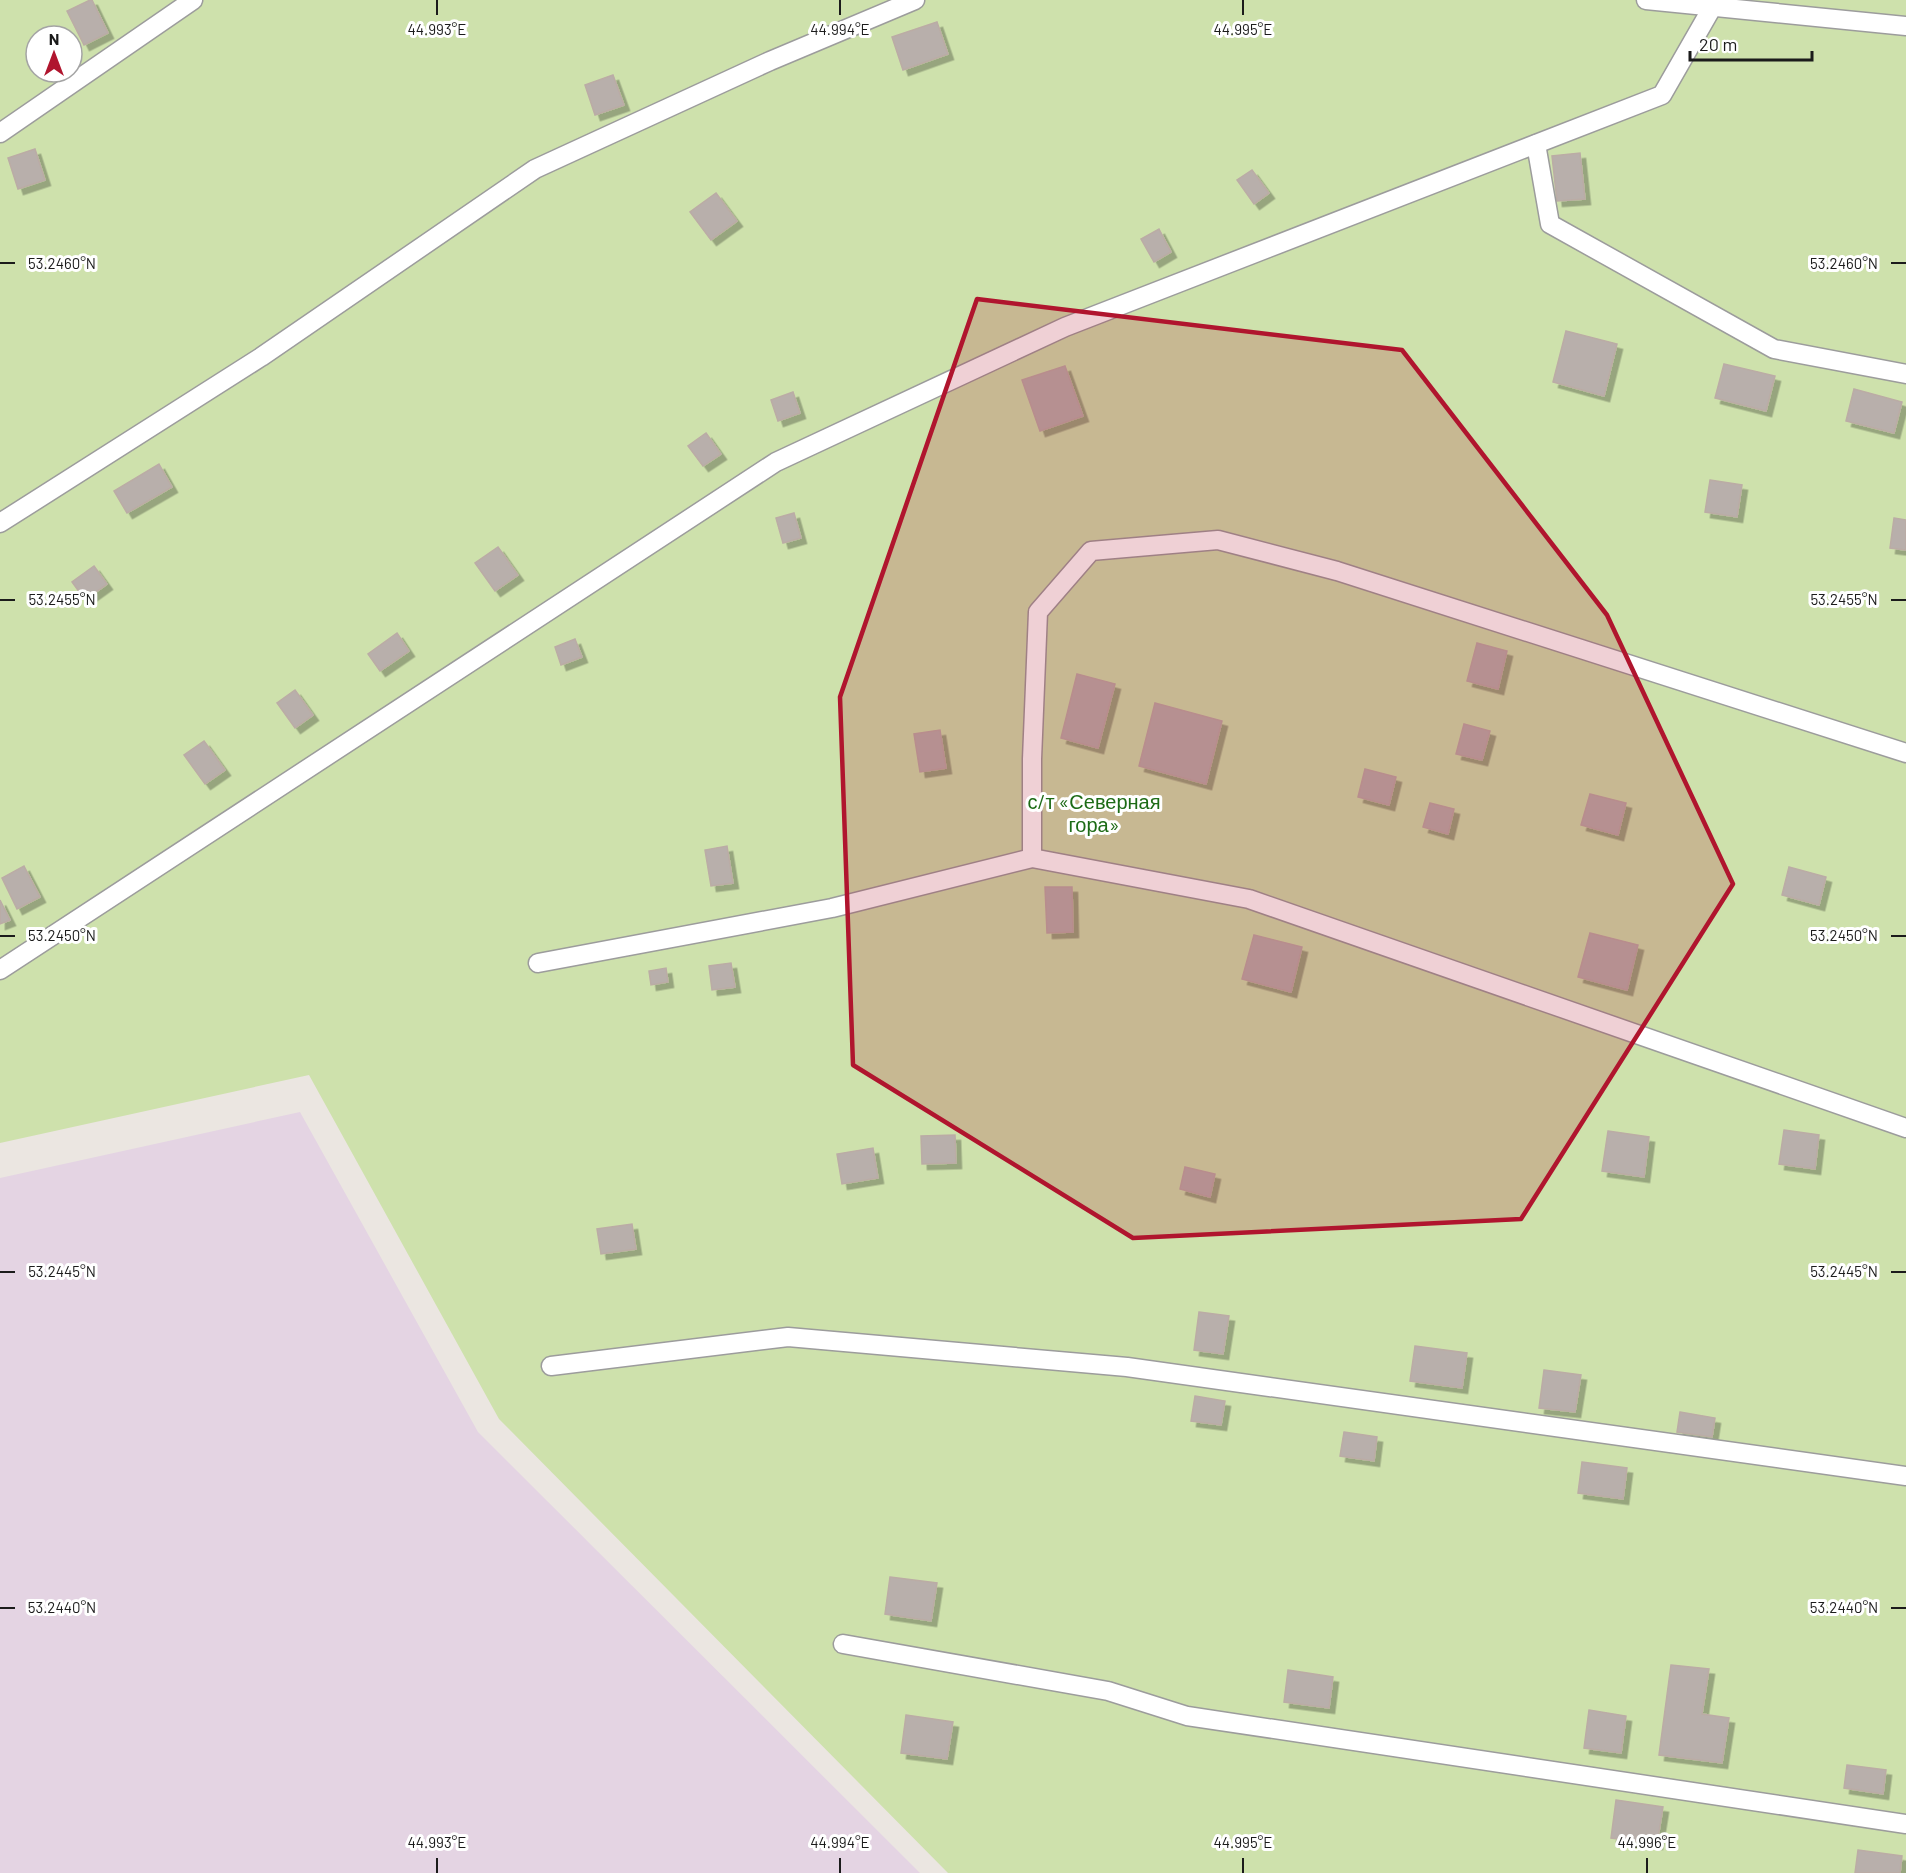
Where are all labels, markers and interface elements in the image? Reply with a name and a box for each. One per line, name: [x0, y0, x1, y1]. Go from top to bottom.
text: 44.993°E: [408, 20, 466, 38]
text: 44.994°E: [810, 20, 870, 38]
text: 44.995°E: [1214, 20, 1272, 38]
north arrow: [24, 24, 84, 84]
scale bar: [1690, 24, 1812, 62]
text: N: [49, 29, 59, 48]
text: 20 m: [1699, 33, 1737, 55]
text: 53.2460°N: [28, 254, 96, 272]
text: 53.2460°N: [1810, 254, 1878, 272]
text: 53.2455°N: [28, 590, 96, 608]
text: 53.2455°N: [1810, 590, 1878, 608]
park label: с/т «Северная гора»: [1027, 789, 1161, 836]
text: 53.2450°N: [28, 926, 96, 944]
text: 53.2450°N: [1810, 926, 1878, 944]
text: 53.2445°N: [28, 1262, 96, 1280]
text: 53.2445°N: [1810, 1262, 1878, 1280]
text: 53.2440°N: [28, 1598, 96, 1616]
text: 53.2440°N: [1810, 1598, 1878, 1616]
text: 44.993°E: [408, 1833, 466, 1851]
text: 44.994°E: [810, 1833, 870, 1851]
text: 44.995°E: [1214, 1833, 1272, 1851]
text: 44.996°E: [1618, 1833, 1676, 1851]

